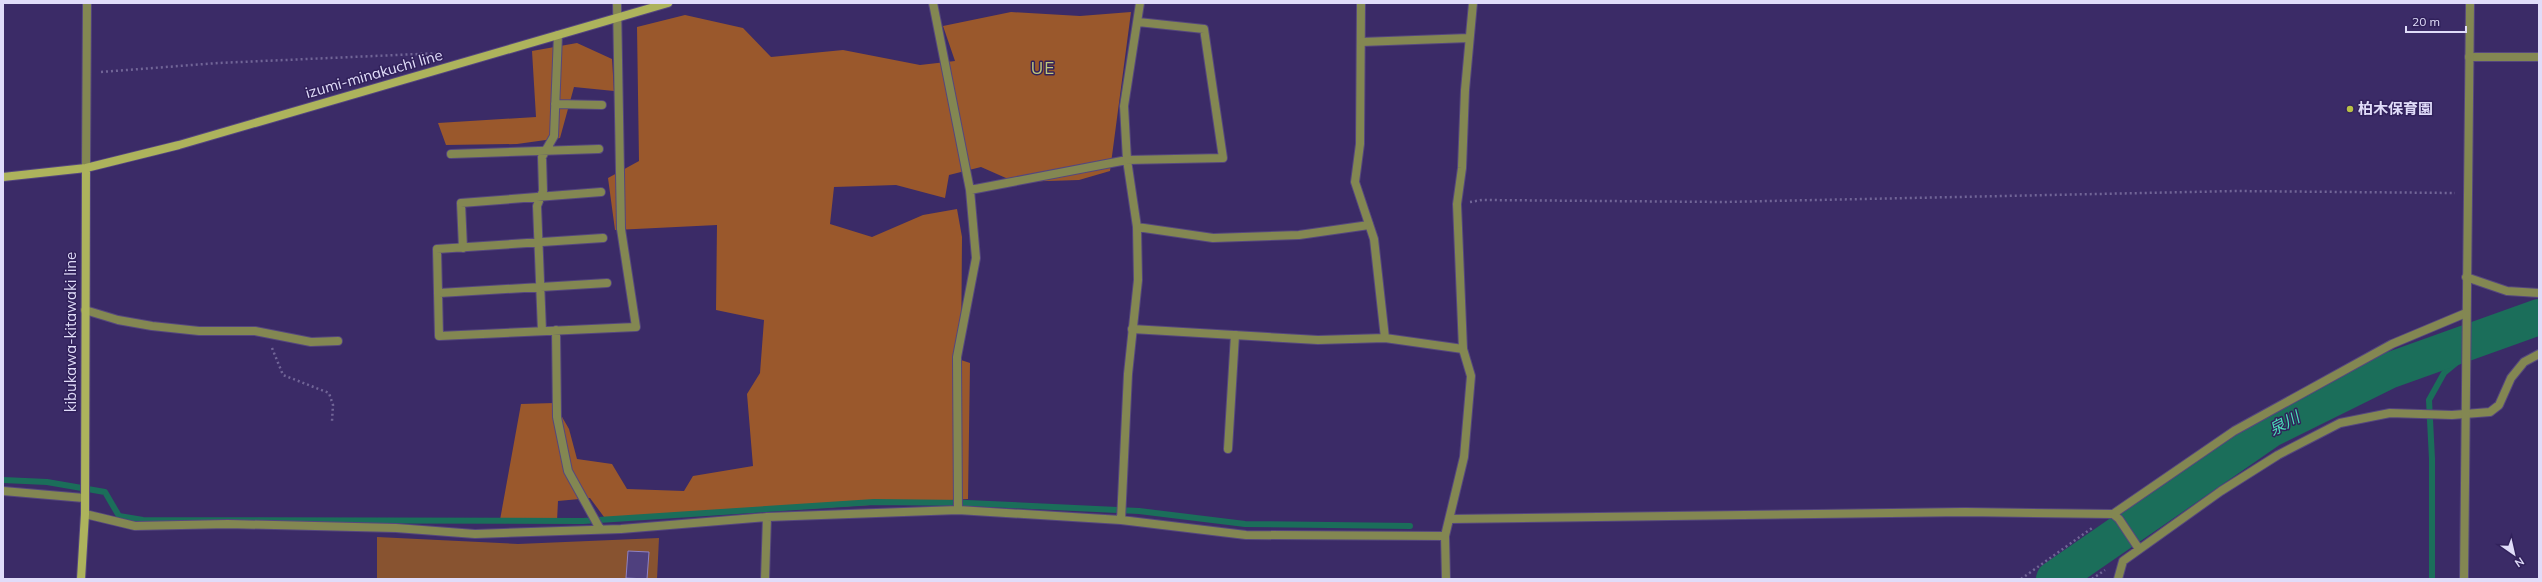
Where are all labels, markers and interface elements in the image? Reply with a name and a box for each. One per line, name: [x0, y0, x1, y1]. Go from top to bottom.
scale bar: [2406, 8, 2466, 34]
text: 20 m: [2412, 14, 2440, 29]
street label: izumi-minakuchi line: [303, 45, 445, 102]
district label: UE: [1031, 57, 1055, 78]
place label: 柏木保育園: [2358, 99, 2433, 118]
marker: 柏木保育園: [2345, 104, 2355, 114]
street label: kibukawa-kitawaki line: [61, 252, 80, 412]
water label: 泉川: [2265, 406, 2305, 439]
north arrow: [2494, 534, 2534, 574]
text: N: [2512, 554, 2527, 570]

